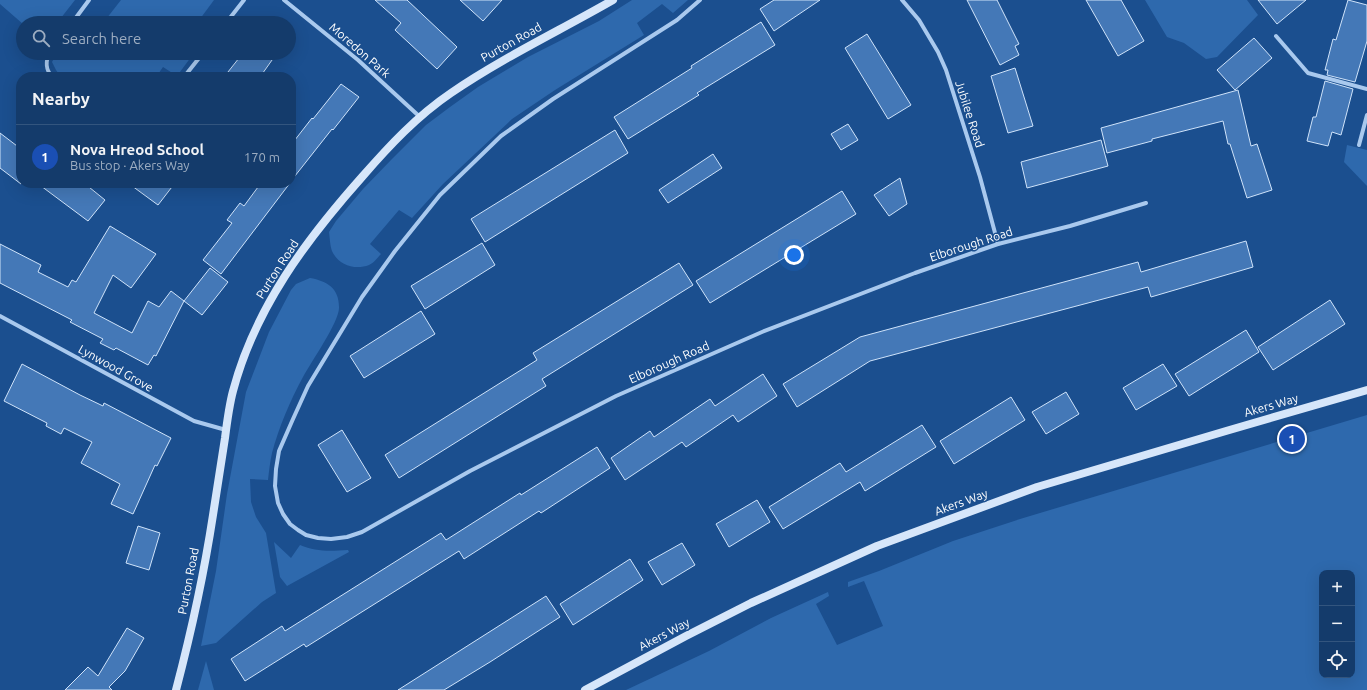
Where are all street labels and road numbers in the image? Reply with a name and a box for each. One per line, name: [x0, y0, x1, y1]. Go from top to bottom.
street label: Moredon Park: [327, 20, 393, 80]
street label: Purton Road: [478, 20, 544, 64]
street label: Jubilee Road: [953, 79, 987, 149]
street label: Elborough Road: [928, 224, 1014, 264]
street label: Purton Road: [253, 237, 301, 301]
street label: Elborough Road: [627, 338, 711, 386]
street label: Lynwood Grove: [76, 342, 156, 394]
street label: Akers Way: [1242, 391, 1300, 419]
street label: Akers Way: [933, 486, 990, 518]
street label: Purton Road: [175, 547, 201, 615]
street label: Akers Way: [636, 615, 692, 653]

